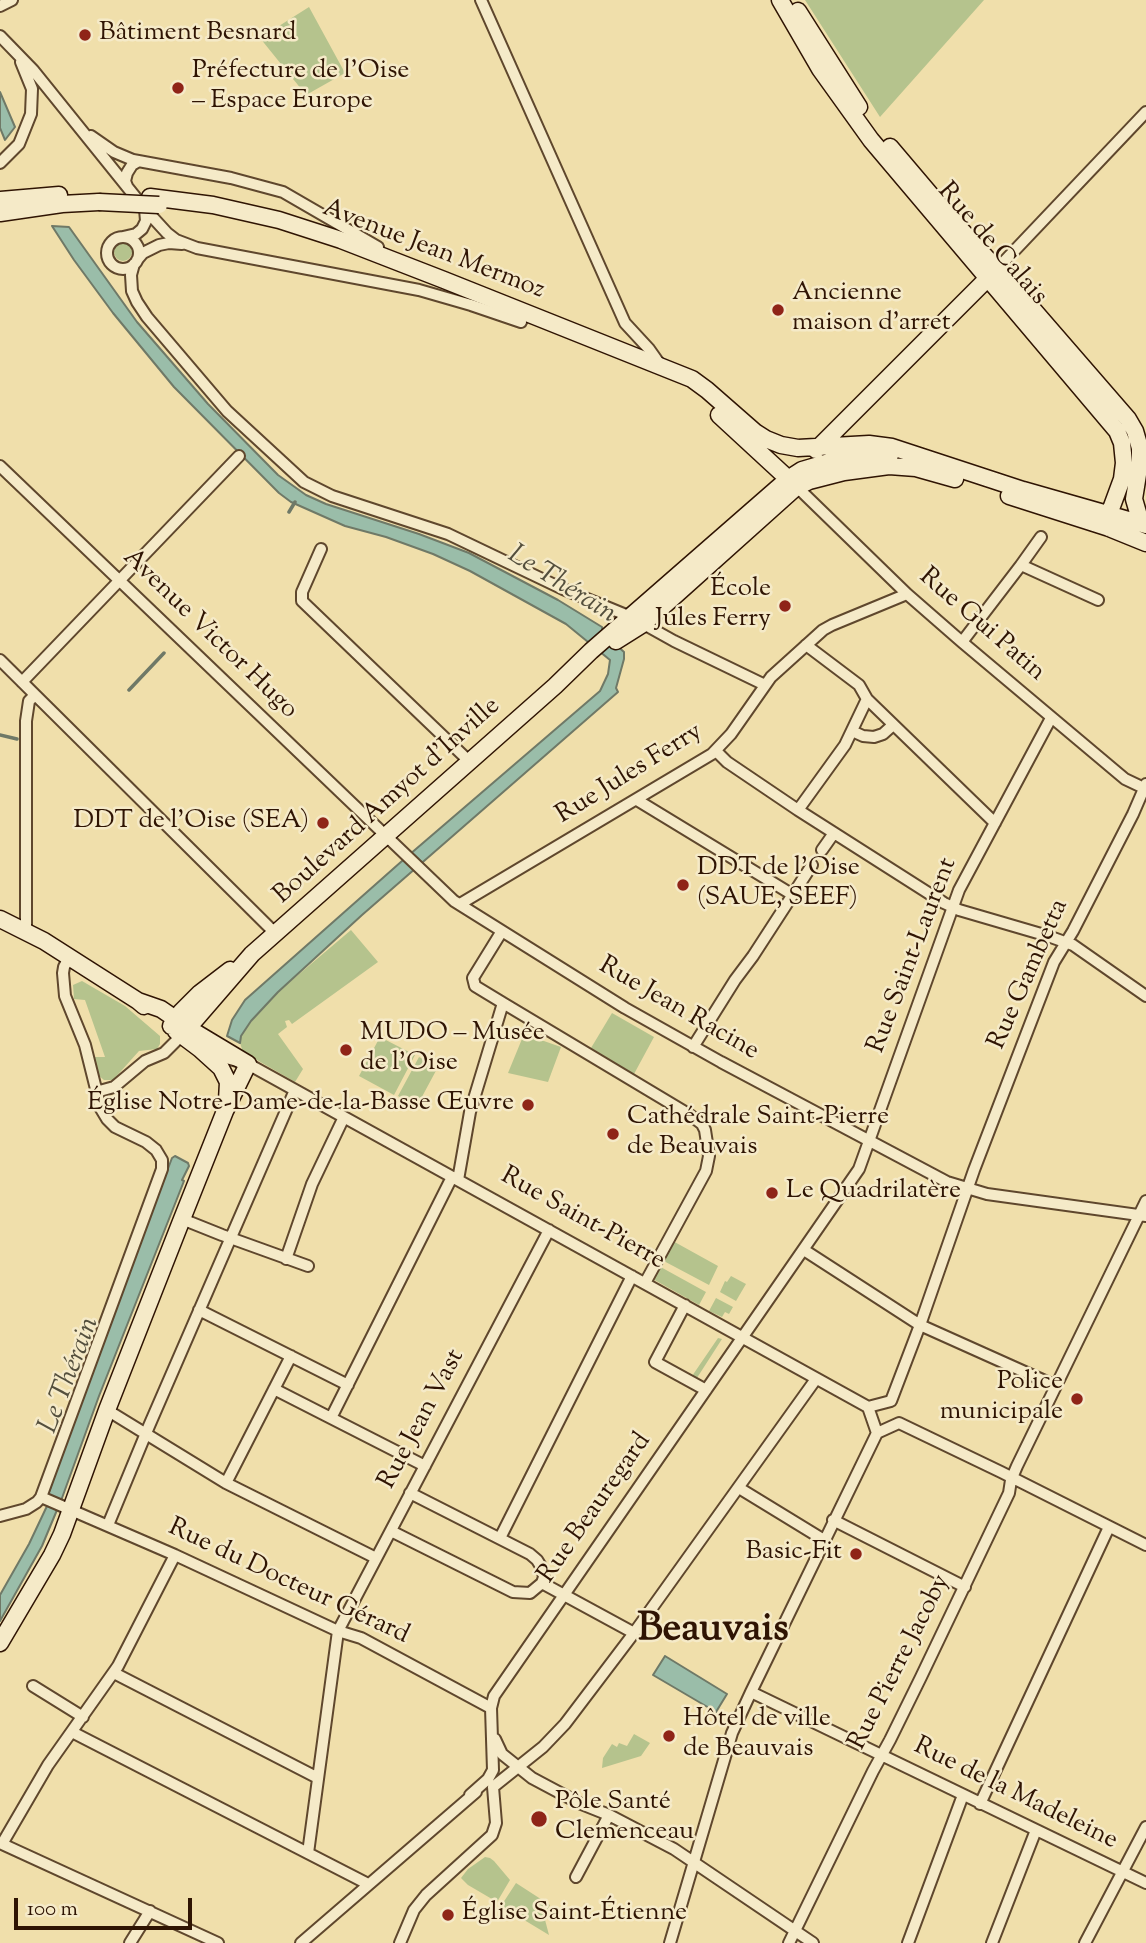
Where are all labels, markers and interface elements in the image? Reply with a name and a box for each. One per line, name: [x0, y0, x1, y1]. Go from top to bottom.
place label: Bâtiment Besnard: [99, 19, 296, 51]
marker: Bâtiment Besnard: [77, 27, 93, 43]
place label: Préfecture de l'Oise – Espace Europe: [192, 57, 409, 119]
marker: Préfecture de l'Oise – Espace Europe: [170, 80, 186, 96]
street label: Rue de Calais: [929, 177, 1053, 313]
street label: Avenue Jean Mermoz: [317, 194, 549, 308]
place label: Ancienne maison d'arret: [792, 279, 951, 340]
marker: Ancienne maison d'arret: [770, 302, 786, 318]
water label: Le Thérain: [500, 539, 622, 633]
street label: Avenue Victor Hugo: [115, 543, 303, 727]
street label: Rue Gui Patin: [911, 563, 1051, 689]
place label: École Jules Ferry: [655, 575, 771, 636]
marker: École Jules Ferry: [777, 598, 793, 614]
street label: Boulevard Amyot d'Inville: [268, 692, 508, 912]
street label: Rue Jules Ferry: [551, 718, 709, 832]
place label: DDT de l'Oise (SEA): [73, 807, 309, 839]
marker: DDT de l'Oise (SEA): [315, 815, 331, 831]
place label: DDT de l'Oise (SAUE, SEEF): [697, 854, 860, 916]
street label: Rue Saint-Laurent: [862, 854, 966, 1058]
marker: DDT de l'Oise (SAUE, SEEF): [675, 877, 691, 893]
street label: Rue Gambetta: [983, 895, 1077, 1055]
street label: Rue Jean Racine: [592, 952, 764, 1068]
place label: MUDO – Musée de l'Oise: [360, 1019, 545, 1080]
marker: MUDO – Musée de l'Oise: [338, 1042, 354, 1058]
place label: Église Notre-Dame-de-la-Basse Œuvre: [87, 1089, 514, 1121]
marker: Église Notre-Dame-de-la-Basse Œuvre: [520, 1097, 536, 1113]
place label: Cathédrale Saint-Pierre de Beauvais: [627, 1103, 889, 1164]
marker: Cathédrale Saint-Pierre de Beauvais: [605, 1126, 621, 1142]
street label: Rue Saint-Pierre: [494, 1162, 670, 1278]
place label: Le Quadrilatère: [786, 1177, 961, 1209]
marker: Le Quadrilatère: [764, 1185, 780, 1201]
water label: Le Thérain: [33, 1313, 109, 1439]
street label: Rue Jean Vast: [373, 1345, 473, 1495]
place label: Police municipale: [940, 1368, 1063, 1430]
marker: Police municipale: [1069, 1391, 1085, 1407]
street label: Rue Beauregard: [533, 1428, 659, 1590]
street label: Rue du Docteur Gérard: [163, 1513, 413, 1653]
place label: Basic-Fit: [745, 1538, 842, 1570]
marker: Basic-Fit: [848, 1546, 864, 1562]
street label: Rue Pierre Jacoby: [843, 1570, 959, 1756]
district label: Beauvais: [637, 1608, 789, 1656]
place label: Hôtel de ville de Beauvais: [683, 1705, 831, 1766]
marker: Hôtel de ville de Beauvais: [661, 1728, 677, 1744]
street label: Rue de la Madeleine: [908, 1732, 1122, 1858]
place label: Pôle Santé Clemenceau: [555, 1788, 694, 1850]
marker: Pôle Santé Clemenceau: [529, 1809, 549, 1829]
scale bar: [18, 1884, 196, 1928]
text: 100 m: [27, 1895, 78, 1925]
place label: Église Saint-Étienne: [462, 1899, 687, 1931]
marker: Église Saint-Étienne: [440, 1907, 456, 1923]

